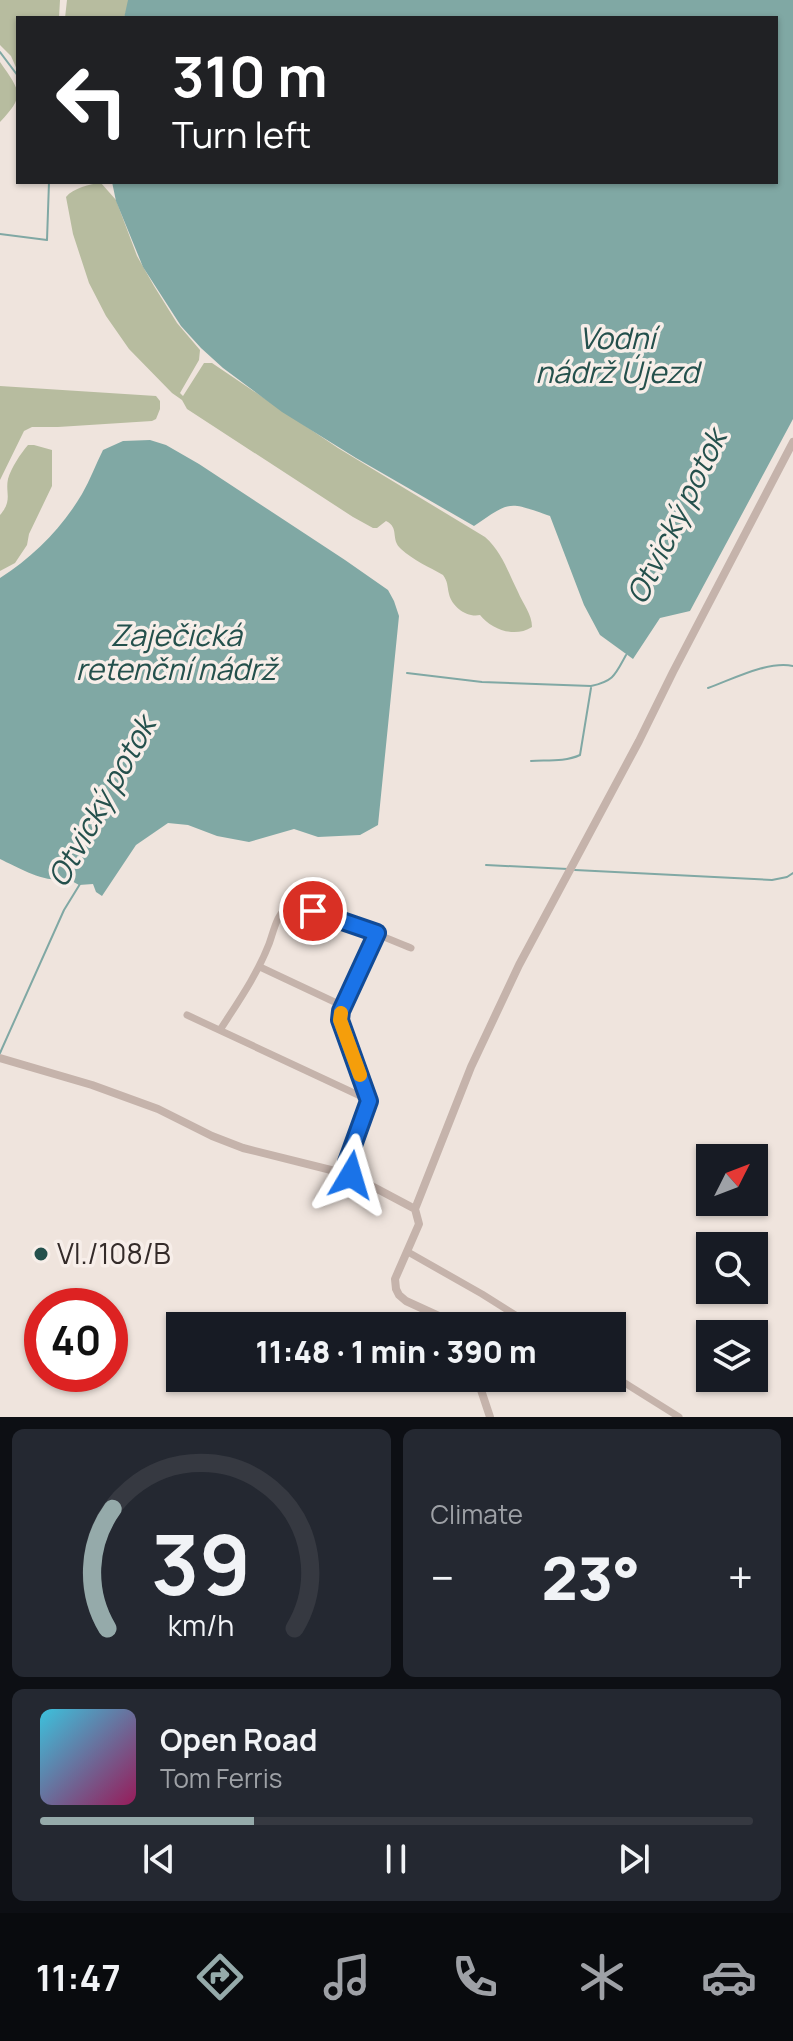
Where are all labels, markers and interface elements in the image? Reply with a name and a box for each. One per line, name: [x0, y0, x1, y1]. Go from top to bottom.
text: 310 m: [172, 37, 328, 114]
icon: left: [40, 48, 144, 152]
text: Turn left: [172, 110, 311, 159]
water label: Vodní nádrž Újezd: [535, 317, 703, 392]
water label: Otvický potok: [616, 419, 737, 610]
water label: Zaječická retenční nádrž: [76, 614, 279, 689]
water label: Otvický potok: [37, 705, 166, 894]
pin: [279, 877, 347, 945]
icon: arrive: [291, 889, 335, 933]
position arrow: [309, 1133, 393, 1217]
north arrow: [696, 1144, 768, 1216]
map controls: [696, 1144, 768, 1392]
button: search: [696, 1232, 768, 1304]
place label: VI./108/B: [57, 1234, 171, 1272]
marker: VI./108/B: [32, 1245, 50, 1263]
speed limit sign: 40: [24, 1288, 128, 1392]
button: layers: [696, 1320, 768, 1392]
text: 11:48 · 1 min · 390 m: [255, 1331, 537, 1372]
text: Climate: [431, 1496, 523, 1532]
text: 39: [151, 1506, 251, 1620]
text: 23°: [542, 1536, 640, 1618]
text: −: [431, 1547, 454, 1607]
text: +: [728, 1547, 753, 1607]
text: km/h: [168, 1606, 234, 1645]
text: Open Road: [160, 1719, 317, 1760]
text: Tom Ferris: [160, 1760, 282, 1796]
icon: previous: [137, 1837, 181, 1881]
icon: pause: [374, 1837, 418, 1881]
icon: next: [612, 1837, 656, 1881]
icon: directions: [192, 1949, 248, 2005]
icon: music: [319, 1949, 375, 2005]
icon: phone: [447, 1949, 503, 2005]
icon: climate: [574, 1949, 630, 2005]
icon: car: [701, 1949, 757, 2005]
text: 11:47: [36, 1953, 121, 2002]

